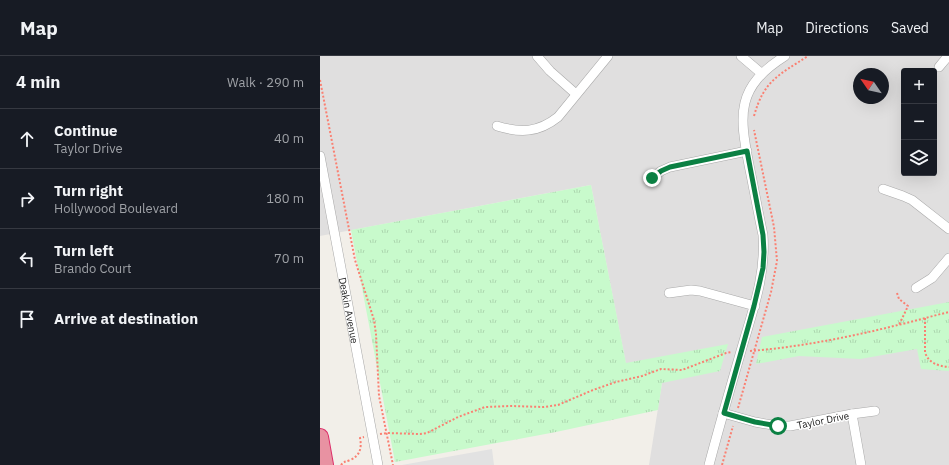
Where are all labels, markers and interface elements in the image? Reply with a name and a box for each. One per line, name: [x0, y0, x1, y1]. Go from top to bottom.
text: Map: [20, 16, 58, 40]
text: Map: [756, 19, 783, 37]
text: Directions: [805, 19, 869, 37]
text: Saved: [891, 19, 929, 37]
north arrow: [853, 68, 889, 104]
map controls: [901, 68, 937, 176]
button: +: [901, 68, 937, 104]
text: 4 min: [16, 71, 60, 93]
text: Walk · 290 m: [227, 74, 304, 91]
button: −: [901, 104, 937, 140]
text: Continue: [54, 121, 118, 140]
icon: ahead: [16, 128, 38, 150]
text: 40 m: [274, 130, 304, 147]
text: Taylor Drive: [54, 140, 123, 157]
button: layers: [901, 140, 937, 176]
route end: [643, 169, 661, 187]
text: Turn right: [54, 181, 123, 200]
icon: right: [16, 188, 38, 210]
text: 180 m: [266, 190, 304, 207]
text: Hollywood Boulevard: [54, 200, 178, 217]
text: Turn left: [54, 241, 114, 260]
icon: left: [16, 248, 38, 270]
text: 70 m: [274, 250, 304, 267]
text: Brando Court: [54, 260, 132, 277]
street label: Deakin Avenue: [336, 276, 361, 345]
icon: arrive: [16, 308, 38, 330]
text: Arrive at destination: [54, 309, 198, 328]
street label: Taylor Drive: [796, 409, 851, 432]
route start: [769, 417, 787, 435]

